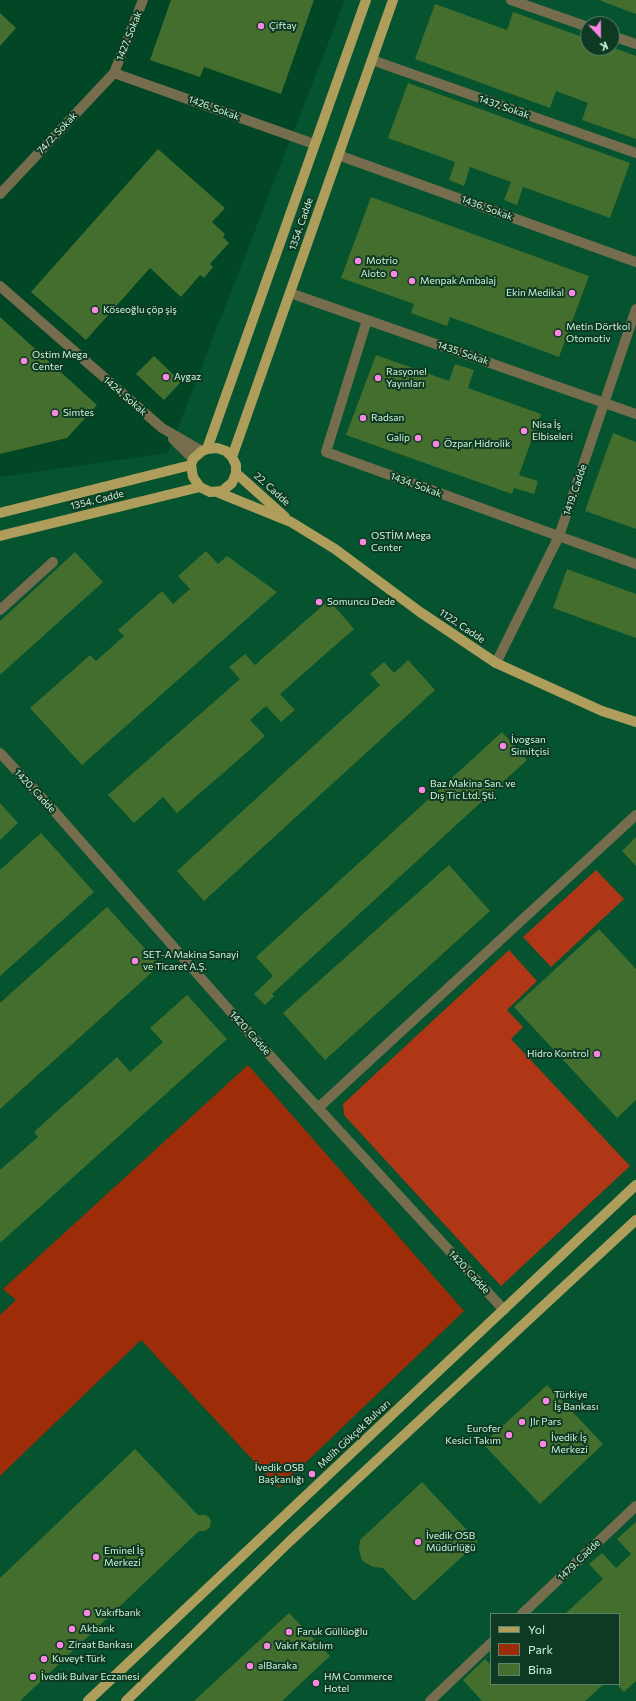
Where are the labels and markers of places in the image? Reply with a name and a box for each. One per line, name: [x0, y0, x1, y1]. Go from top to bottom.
place label: Çiftay: [269, 20, 297, 32]
marker: Çiftay: [256, 21, 266, 31]
place label: Motrio: [366, 255, 398, 267]
marker: Motrio: [353, 256, 363, 266]
place label: Aloto: [361, 268, 386, 280]
marker: Aloto: [389, 269, 399, 279]
place label: Menpak Ambalaj: [420, 275, 496, 287]
marker: Menpak Ambalaj: [407, 276, 417, 286]
place label: Ekin Medikal: [506, 287, 564, 299]
marker: Ekin Medikal: [567, 288, 577, 298]
place label: Köseoğlu çöp şiş: [103, 304, 177, 316]
marker: Köseoğlu çöp şiş: [90, 305, 100, 315]
place label: Metin Dörtkol Otomotiv: [566, 321, 630, 344]
marker: Metin Dörtkol Otomotiv: [553, 328, 563, 338]
place label: Ostim Mega Center: [32, 349, 87, 372]
marker: Ostim Mega Center: [19, 356, 29, 366]
place label: Rasyonel Yayınları: [386, 366, 427, 390]
place label: Aygaz: [174, 371, 201, 383]
marker: Aygaz: [161, 372, 171, 382]
marker: Rasyonel Yayınları: [373, 373, 383, 383]
place label: Simtes: [63, 407, 94, 419]
marker: Simtes: [50, 408, 60, 418]
place label: Radsan: [371, 412, 404, 424]
marker: Radsan: [358, 413, 368, 423]
place label: Nisa İş Elbiseleri: [532, 419, 573, 442]
marker: Nisa İş Elbiseleri: [519, 426, 529, 436]
place label: Galip: [386, 432, 410, 444]
marker: Galip: [413, 433, 423, 443]
place label: Özpar Hidrolik: [444, 438, 510, 450]
marker: Özpar Hidrolik: [431, 439, 441, 449]
place label: OSTİM Mega Center: [371, 530, 431, 554]
marker: OSTİM Mega Center: [358, 537, 368, 547]
place label: Somuncu Dede: [327, 596, 395, 608]
marker: Somuncu Dede: [314, 597, 324, 607]
place label: İvogsan Simitçisi: [511, 734, 549, 758]
marker: İvogsan Simitçisi: [498, 741, 508, 751]
place label: Baz Makina San. ve Dış Tic Ltd. Şti.: [430, 778, 515, 802]
marker: Baz Makina San. ve Dış Tic Ltd. Şti.: [417, 785, 427, 795]
place label: SET-A Makina Sanayi ve Ticaret A.Ş.: [143, 949, 239, 972]
marker: SET-A Makina Sanayi ve Ticaret A.Ş.: [130, 956, 140, 966]
place label: Hidro Kontrol: [527, 1048, 589, 1060]
marker: Hidro Kontrol: [592, 1049, 602, 1059]
place label: Türkiye İş Bankası: [554, 1389, 598, 1412]
marker: Türkiye İş Bankası: [541, 1396, 551, 1406]
place label: Jlr Pars: [530, 1416, 561, 1428]
marker: Jlr Pars: [517, 1417, 527, 1427]
place label: Eurofer Kesici Takım: [445, 1423, 501, 1446]
marker: Eurofer Kesici Takım: [504, 1430, 514, 1440]
place label: İvedik İş Merkezi: [551, 1432, 588, 1456]
marker: İvedik İş Merkezi: [538, 1439, 548, 1449]
place label: İvedik OSB Başkanlığı: [255, 1462, 304, 1486]
marker: İvedik OSB Başkanlığı: [307, 1469, 317, 1479]
place label: İvedik OSB Müdürlüğü: [426, 1530, 476, 1554]
marker: İvedik OSB Müdürlüğü: [413, 1537, 423, 1547]
place label: Eminel İş Merkezi: [104, 1545, 144, 1568]
marker: Eminel İş Merkezi: [91, 1552, 101, 1562]
place label: Vakıfbank: [95, 1607, 141, 1619]
marker: Vakıfbank: [82, 1608, 92, 1618]
place label: Akbank: [80, 1623, 115, 1635]
marker: Akbank: [67, 1624, 77, 1634]
place label: Faruk Güllüoğlu: [297, 1626, 368, 1638]
marker: Faruk Güllüoğlu: [284, 1627, 294, 1637]
place label: Ziraat Bankası: [68, 1639, 133, 1651]
marker: Ziraat Bankası: [55, 1640, 65, 1650]
place label: Vakıf Katılım: [275, 1640, 333, 1652]
marker: Vakıf Katılım: [262, 1641, 272, 1651]
place label: Kuveyt Türk: [52, 1653, 106, 1665]
marker: Kuveyt Türk: [39, 1654, 49, 1664]
place label: alBaraka: [258, 1660, 297, 1672]
marker: alBaraka: [245, 1661, 255, 1671]
place label: İvedik Bulvar Eczanesi: [41, 1671, 140, 1683]
place label: HM Commerce Hotel: [324, 1671, 393, 1694]
marker: İvedik Bulvar Eczanesi: [28, 1672, 38, 1682]
marker: HM Commerce Hotel: [311, 1678, 321, 1688]

